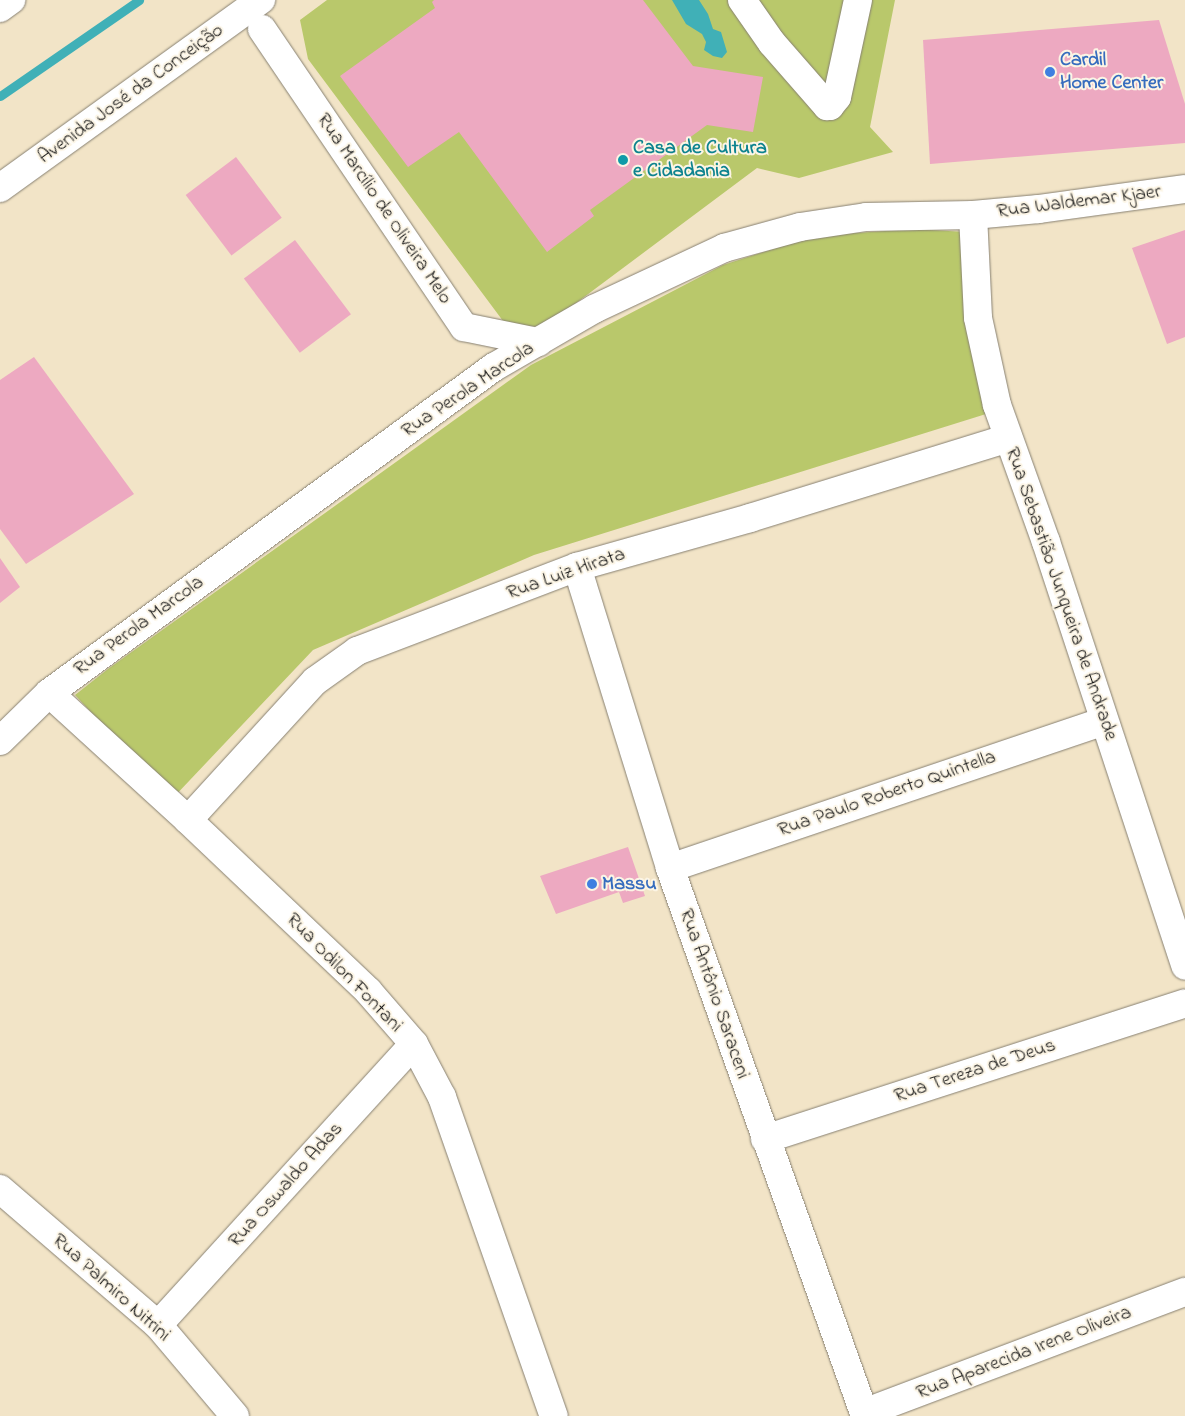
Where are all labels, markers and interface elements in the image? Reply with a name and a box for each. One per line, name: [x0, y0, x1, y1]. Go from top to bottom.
street label: Avenida José da Conceição: [34, 19, 228, 169]
place label: Cardil Home Center: [1060, 49, 1163, 96]
marker: Cardil Home Center: [1044, 66, 1056, 78]
street label: Rua Marcílio de Oliveira Melo: [311, 109, 457, 309]
place label: Casa de Cultura e Cidadania: [633, 136, 767, 183]
marker: Casa de Cultura e Cidadania: [617, 154, 629, 166]
street label: Rua Waldemar Kjaer: [996, 180, 1162, 224]
street label: Rua Perola Marcola: [397, 337, 539, 443]
street label: Rua Sebastião Junqueira de Andrade: [999, 444, 1123, 744]
street label: Rua Luiz Hirata: [504, 543, 628, 605]
street label: Rua Perola Marcola: [69, 571, 209, 681]
street label: Rua Paulo Roberto Quintella: [775, 745, 999, 843]
place label: Massu: [602, 872, 657, 896]
marker: Massu: [586, 878, 598, 890]
street label: Rua Antônio Saraceni: [674, 906, 754, 1082]
street label: Rua Odilon Fontani: [281, 908, 407, 1038]
street label: Rua Tereza de Deus: [891, 1034, 1059, 1108]
street label: Rua Oswaldo Adas: [224, 1118, 348, 1252]
street label: Rua Palmiro Nitrini: [47, 1229, 175, 1347]
street label: Rua Aparecida Irene Oliveira: [913, 1301, 1135, 1405]

